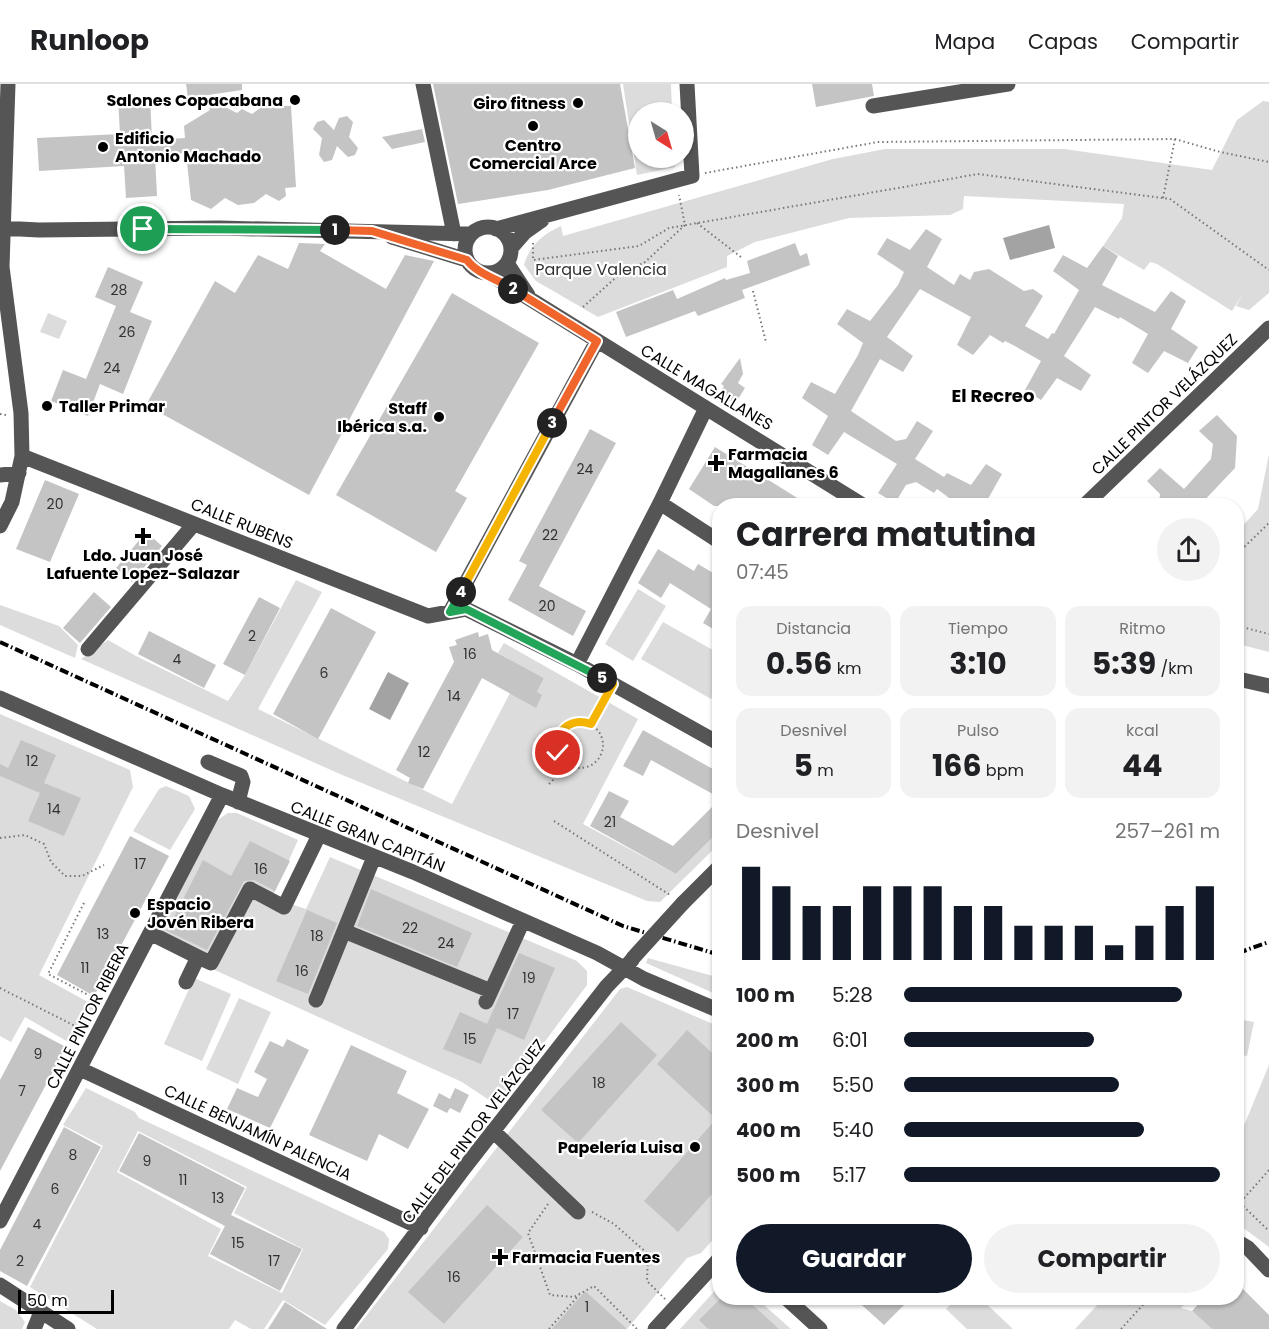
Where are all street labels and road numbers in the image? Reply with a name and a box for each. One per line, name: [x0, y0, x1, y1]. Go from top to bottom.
street label: CALLE PINTOR VELÁZQUEZ: [1086, 328, 1242, 480]
street label: CALLE MAGALLANES: [636, 339, 777, 436]
street label: CALLE RUBENS: [187, 492, 296, 554]
street label: CALLE GRAN CAPITÁN: [287, 795, 449, 878]
street label: CALLE PINTOR RIBERA: [41, 939, 134, 1093]
street label: CALLE DEL PINTOR VELÁZQUEZ: [396, 1034, 550, 1228]
street label: CALLE BENJAMÍN PALENCIA: [160, 1079, 356, 1186]

